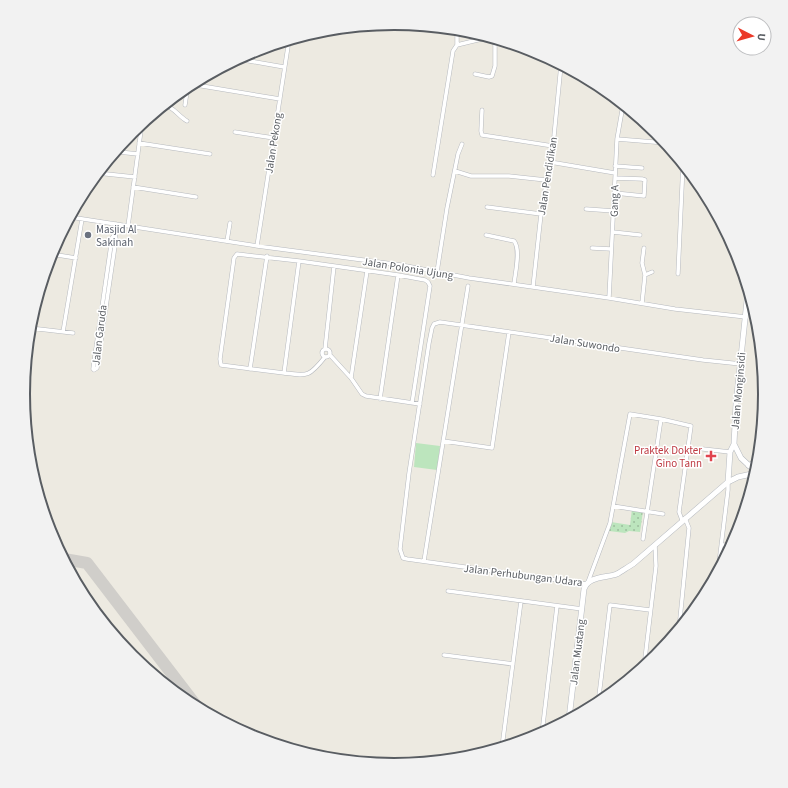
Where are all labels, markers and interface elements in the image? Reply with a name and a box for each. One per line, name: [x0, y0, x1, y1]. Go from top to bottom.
north arrow: [732, 16, 772, 56]
text: U: [754, 33, 769, 41]
street label: Jalan Pekong: [261, 111, 286, 175]
street label: Jalan Pendidikan: [534, 136, 561, 216]
street label: Gang A: [607, 185, 622, 217]
place label: Masjid Al Sakinah: [96, 222, 137, 250]
marker: Masjid Al Sakinah: [83, 230, 93, 240]
street label: Jalan Polonia Ujung: [361, 254, 455, 283]
street label: Jalan Garuda: [88, 304, 111, 366]
street label: Jalan Suwondo: [549, 331, 621, 356]
street label: Jalan Monginsidi: [728, 352, 749, 430]
place label: Praktek Dokter Gino Tann: [634, 443, 702, 471]
marker: Praktek Dokter Gino Tann: [705, 450, 717, 462]
street label: Jalan Perhubungan Udara: [463, 561, 583, 590]
street label: Jalan Mustang: [566, 618, 589, 686]

